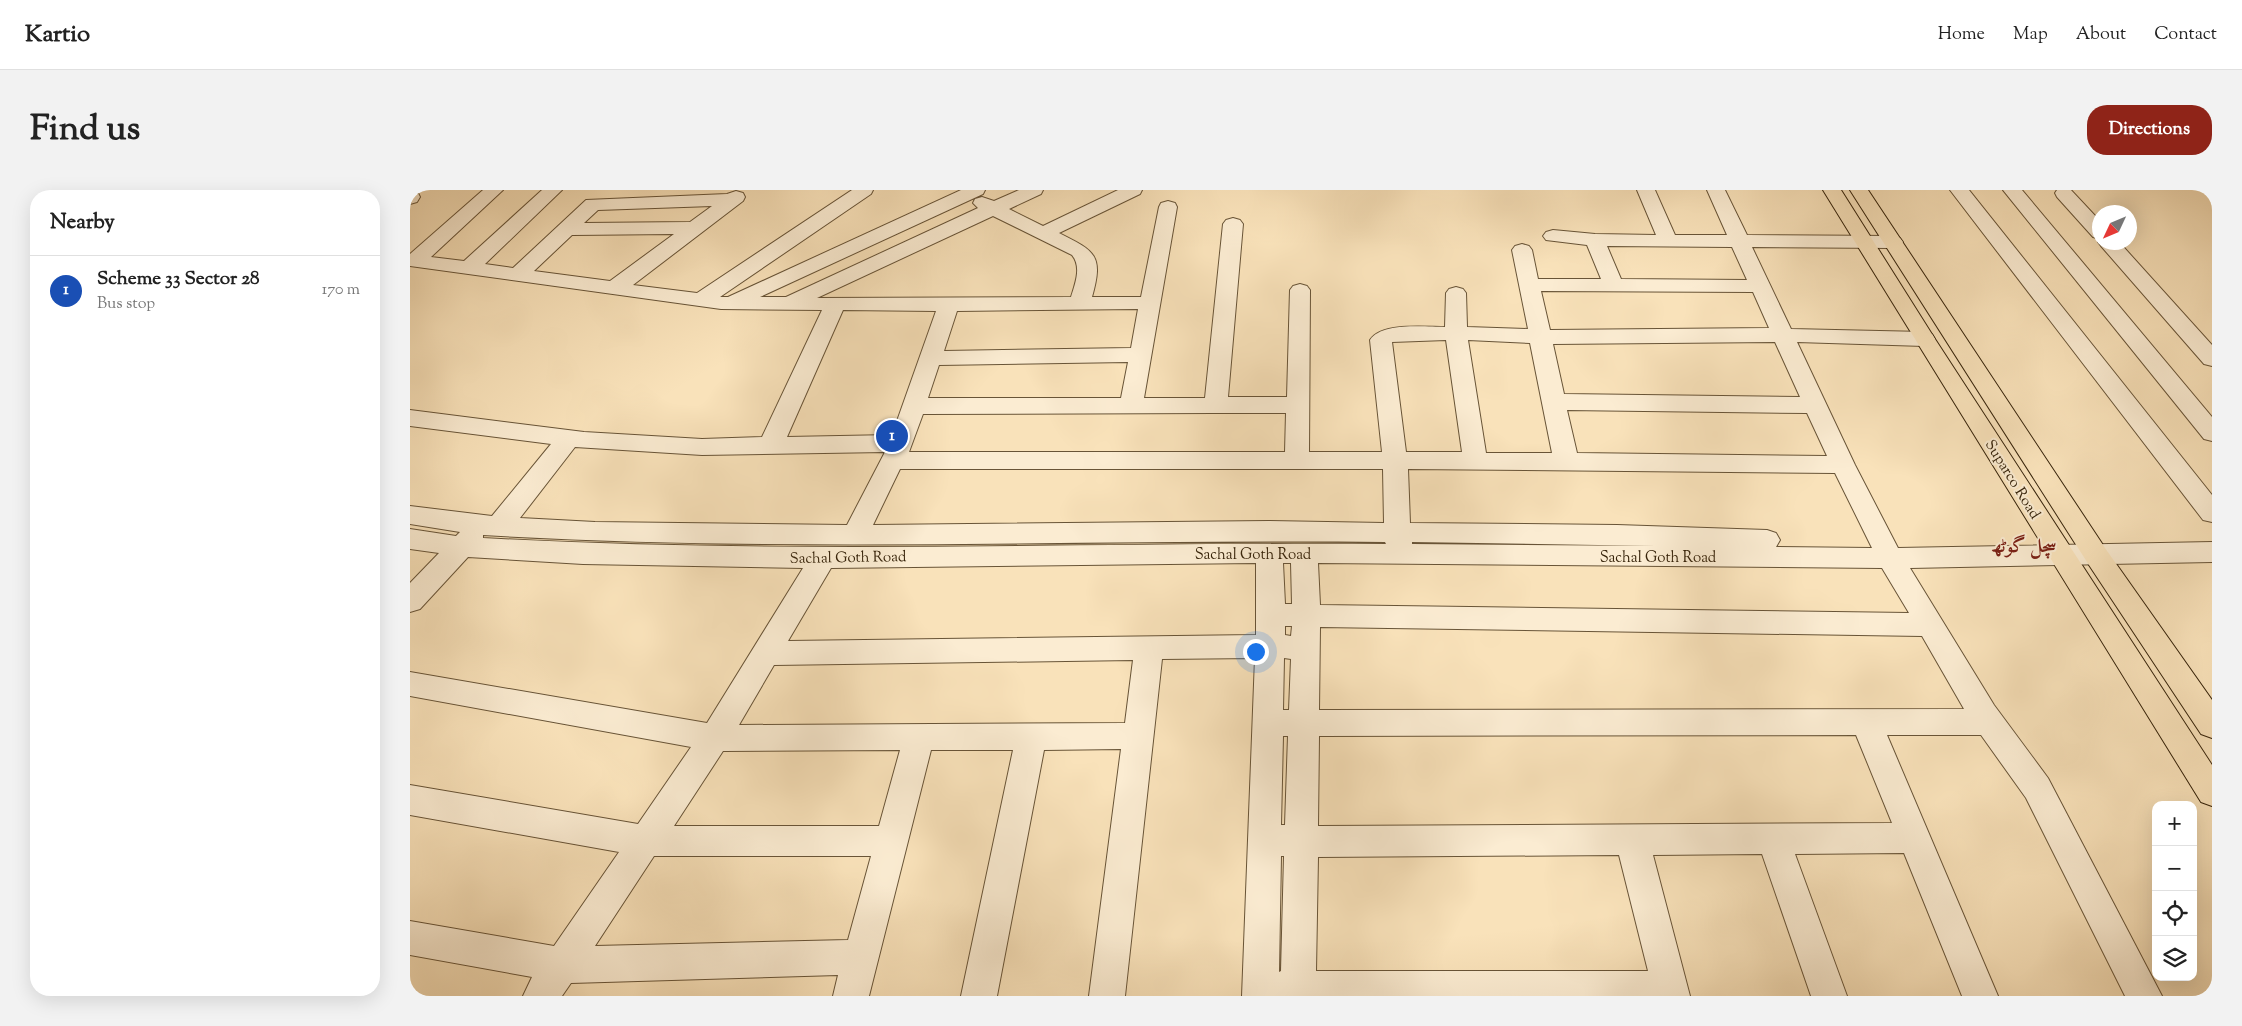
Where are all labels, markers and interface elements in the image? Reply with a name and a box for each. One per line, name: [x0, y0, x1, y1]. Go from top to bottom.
text: Kartio: [25, 18, 90, 52]
text: Home: [1938, 22, 1985, 48]
text: Map: [2013, 22, 2048, 48]
text: About: [2076, 22, 2126, 48]
text: Contact: [2154, 22, 2217, 48]
text: Find us: [30, 105, 140, 156]
button: Directions: [2087, 105, 2212, 155]
north arrow: [2092, 205, 2137, 250]
text: Nearby: [50, 208, 115, 238]
text: Scheme 33 Sector 28: [97, 266, 260, 293]
text: 1: [63, 279, 69, 302]
text: 170 m: [322, 279, 360, 302]
text: Bus stop: [97, 293, 155, 316]
pin: 1: [876, 417, 908, 455]
street label: Suparco Road: [1979, 436, 2045, 524]
district label: سچل گوٹھ: [1991, 533, 2057, 562]
street label: Sachal Goth Road: [1195, 545, 1312, 566]
street label: Sachal Goth Road: [790, 547, 907, 570]
street label: Sachal Goth Road: [1600, 548, 1717, 569]
your location: [1243, 639, 1269, 665]
map controls: [2152, 801, 2197, 981]
button: +: [2152, 801, 2197, 846]
button: −: [2152, 846, 2197, 891]
button: locate: [2152, 891, 2197, 936]
button: layers: [2152, 936, 2197, 981]

